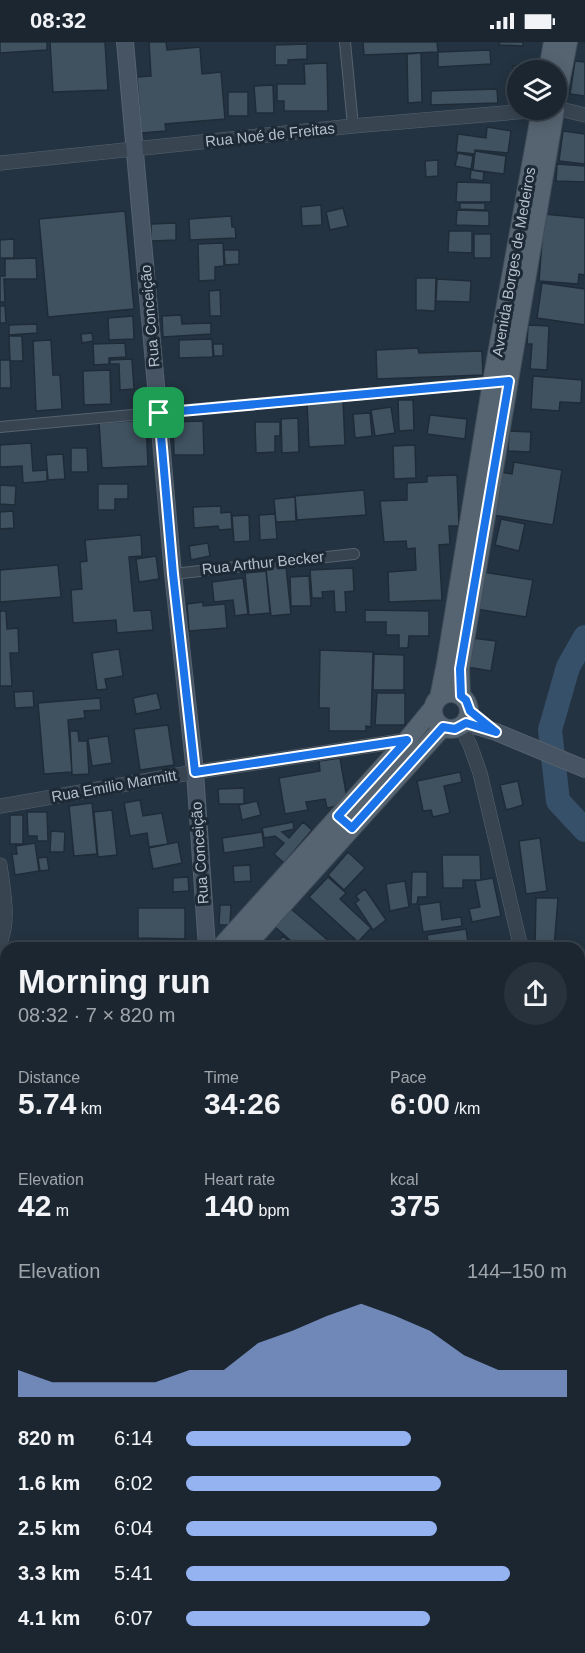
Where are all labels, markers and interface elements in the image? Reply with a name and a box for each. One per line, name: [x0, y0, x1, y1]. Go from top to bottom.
text: 08:32: [30, 8, 86, 33]
map controls: [507, 60, 567, 120]
button: layers: [507, 60, 567, 120]
street label: Rua Noé de Freitas: [204, 119, 336, 150]
street label: Avenida Borges de Medeiros: [488, 166, 539, 358]
street label: Rua Conceição: [137, 264, 162, 368]
pin: [133, 387, 184, 438]
icon: arrive: [142, 396, 175, 429]
street label: Rua Arthur Becker: [201, 548, 325, 577]
street label: Rua Emilio Marmitt: [50, 766, 179, 805]
street label: Rua Conceição: [187, 801, 212, 905]
button: share: [504, 962, 567, 1025]
text: Morning run: [18, 963, 210, 1000]
text: 08:32 · 7 × 820 m: [18, 1004, 175, 1026]
text: Distance: [18, 1069, 80, 1086]
text: Time: [204, 1069, 239, 1086]
text: Pace: [390, 1069, 426, 1086]
text: 5.74: [18, 1087, 76, 1120]
text: 34:26: [204, 1087, 281, 1120]
text: 6:00: [390, 1087, 450, 1120]
text: km: [76, 1100, 102, 1117]
text: /km: [450, 1100, 480, 1117]
text: Elevation: [18, 1171, 84, 1188]
text: Heart rate: [204, 1171, 275, 1188]
text: kcal: [390, 1171, 418, 1188]
text: 42: [18, 1189, 51, 1222]
text: 140: [204, 1189, 254, 1222]
text: 375: [390, 1189, 440, 1222]
text: m: [51, 1202, 69, 1219]
text: bpm: [254, 1202, 290, 1219]
text: Elevation: [18, 1260, 100, 1282]
text: 144–150 m: [467, 1260, 567, 1282]
text: 820 m: [18, 1427, 75, 1449]
text: 6:14: [114, 1427, 153, 1449]
text: 1.6 km: [18, 1472, 80, 1494]
text: 6:02: [114, 1472, 153, 1494]
text: 2.5 km: [18, 1517, 80, 1539]
text: 6:04: [114, 1517, 153, 1539]
text: 3.3 km: [18, 1562, 80, 1584]
text: 5:41: [114, 1562, 153, 1584]
text: 4.1 km: [18, 1607, 80, 1629]
text: 6:07: [114, 1607, 153, 1629]

